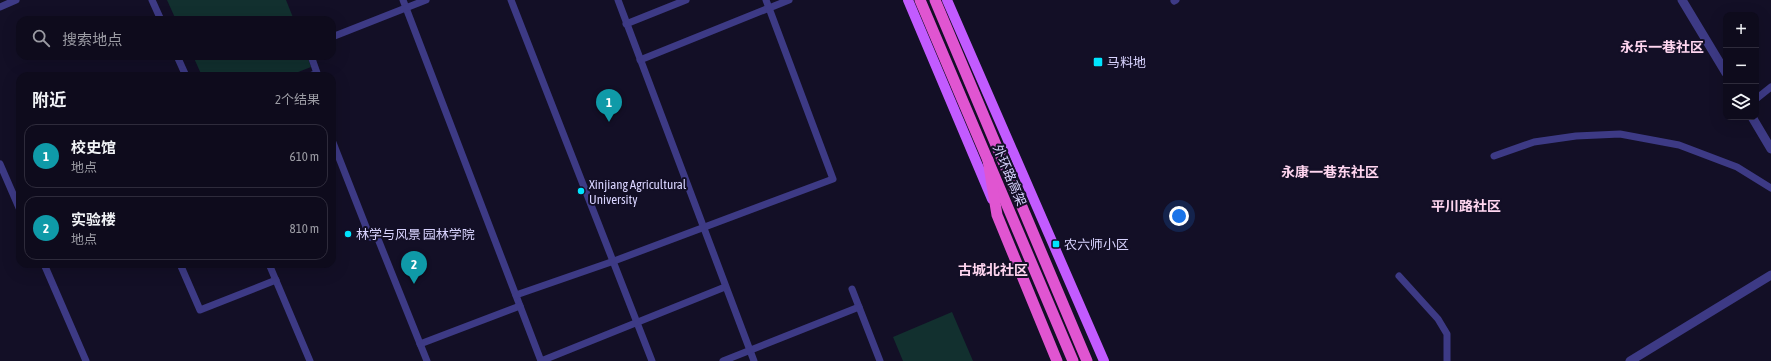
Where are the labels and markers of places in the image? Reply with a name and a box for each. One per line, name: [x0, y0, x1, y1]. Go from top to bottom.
place label: 马料地: [1107, 55, 1146, 70]
marker: 马料地: [1092, 56, 1104, 68]
pin: 1: [596, 89, 622, 122]
place label: Xinjiang Agricultural University: [589, 177, 687, 207]
marker: Xinjiang Agricultural University: [576, 186, 586, 196]
place label: 林学与风景 园林学院: [356, 227, 475, 242]
marker: 林学与风景 园林学院: [343, 229, 353, 239]
place label: 农六师小区: [1064, 237, 1129, 252]
marker: 农六师小区: [1051, 239, 1061, 249]
pin: 2: [401, 251, 427, 284]

